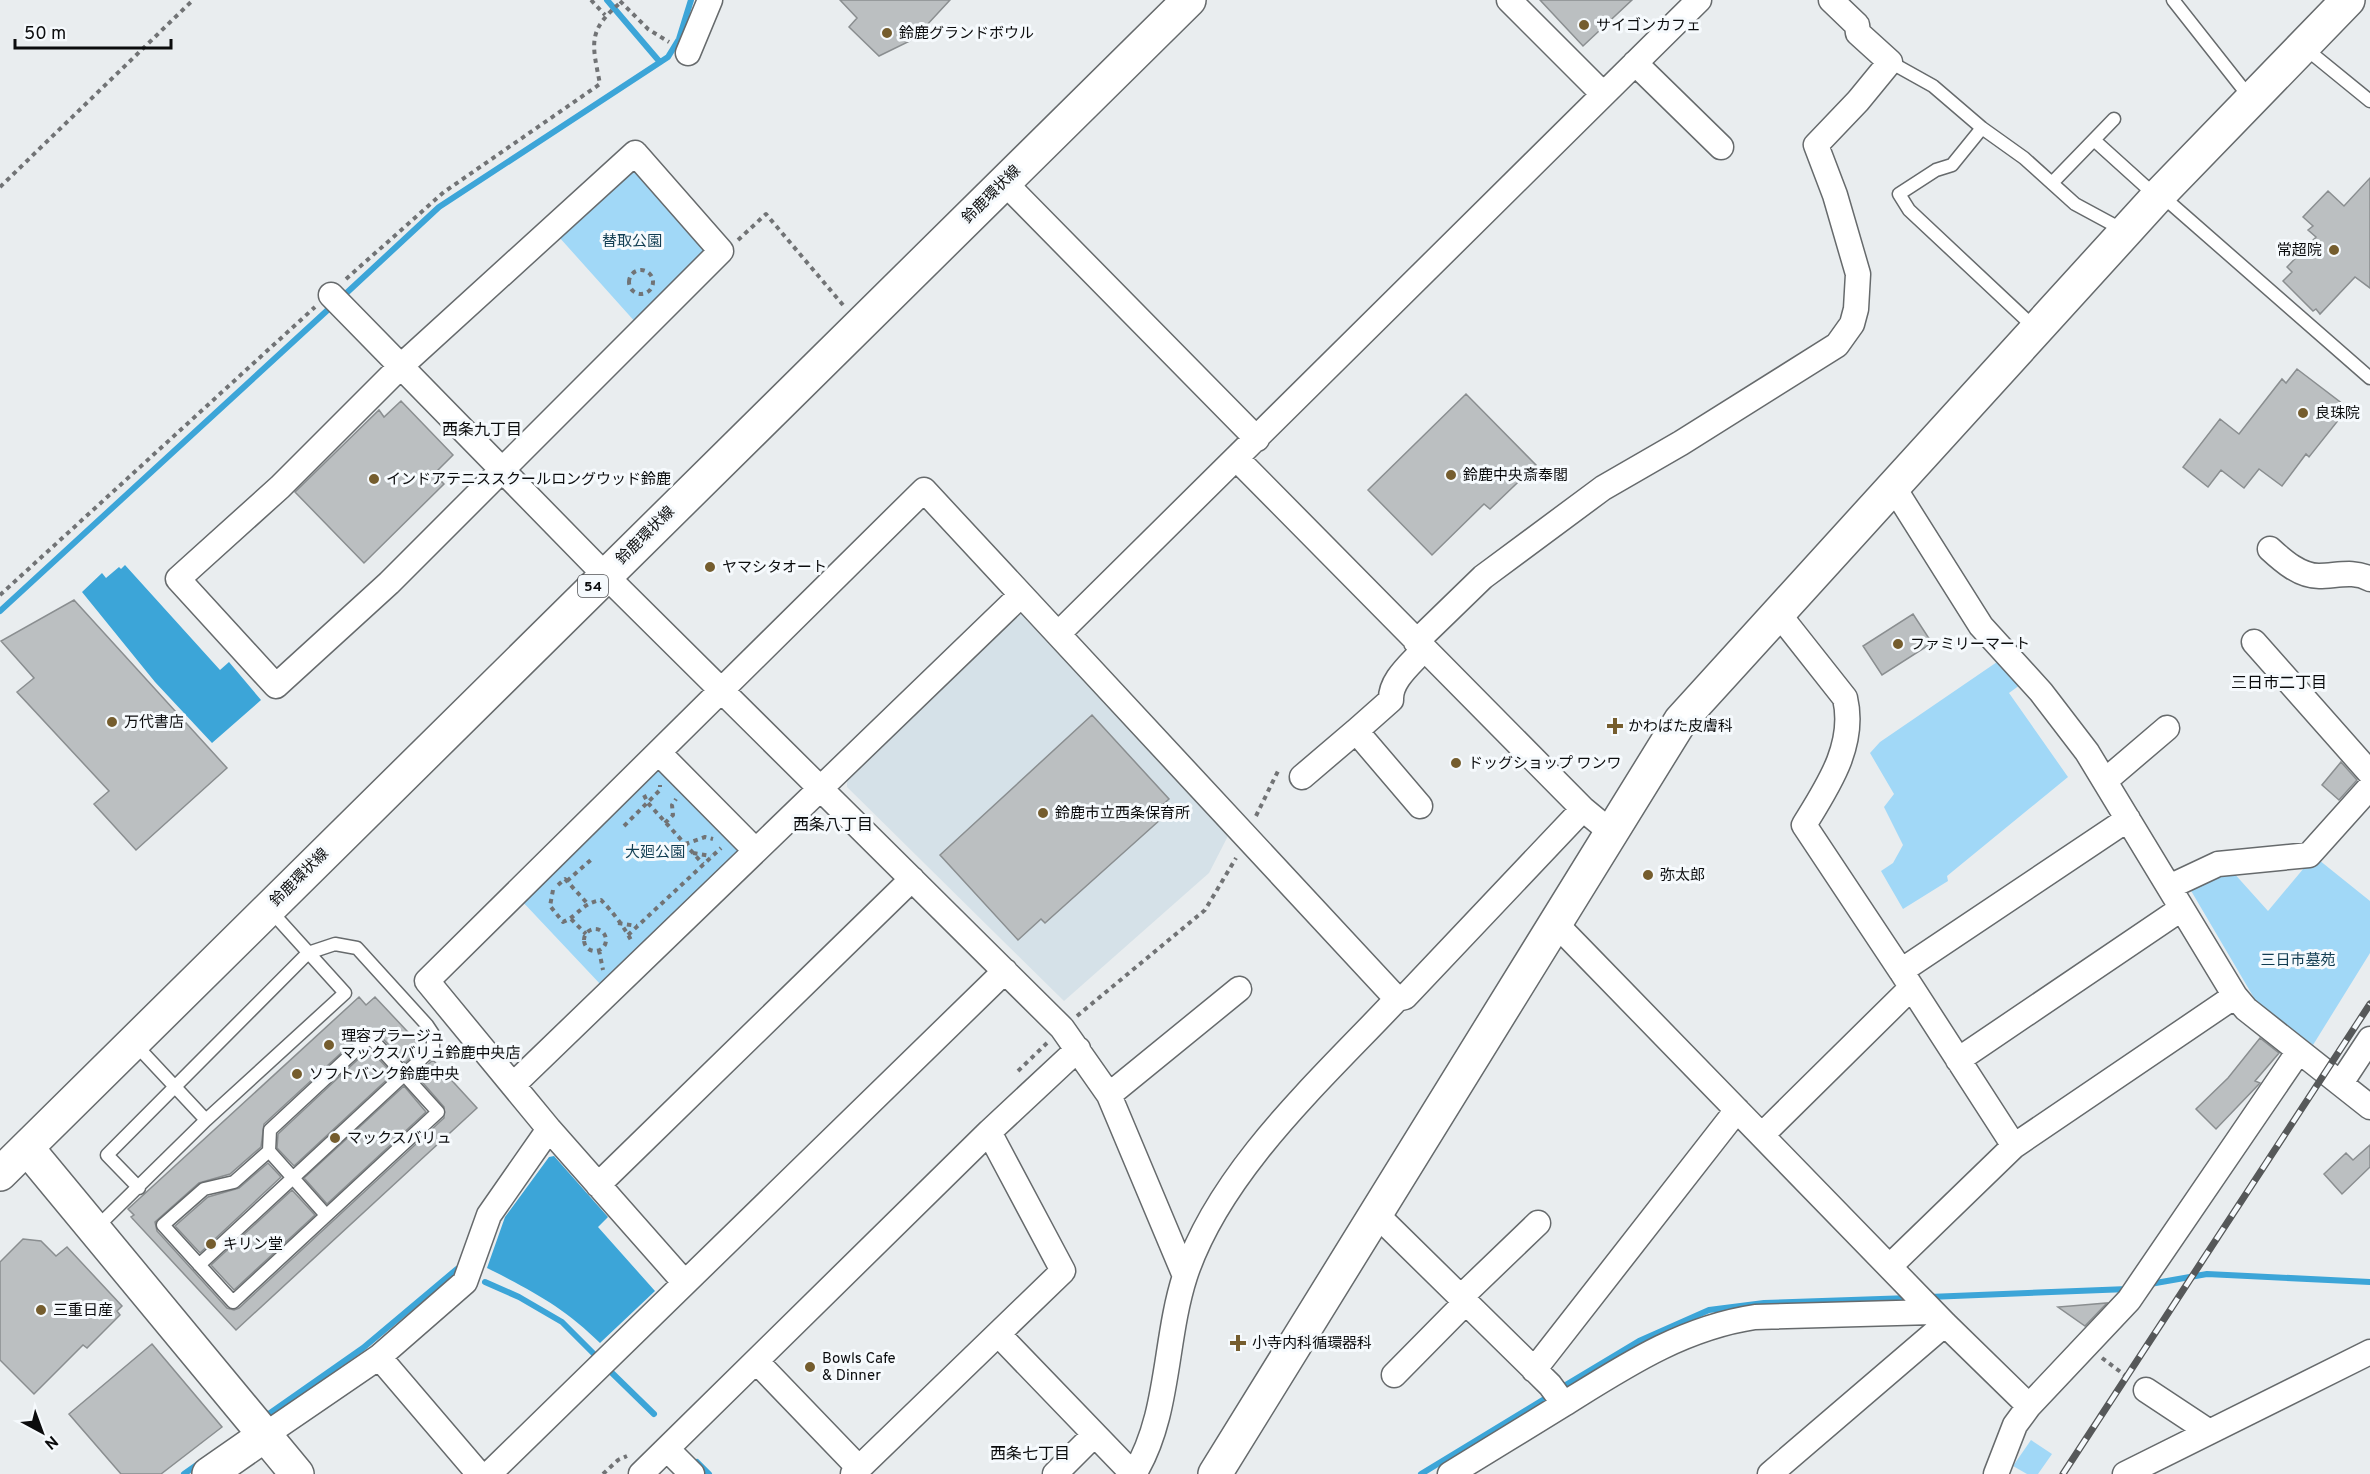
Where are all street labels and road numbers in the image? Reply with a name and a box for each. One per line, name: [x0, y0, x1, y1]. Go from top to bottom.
street label: 鈴鹿環状線: [958, 161, 1025, 228]
street label: 鈴鹿環状線: [612, 502, 679, 569]
road number: 54: [578, 575, 608, 597]
street label: 鈴鹿環状線: [266, 844, 333, 911]

